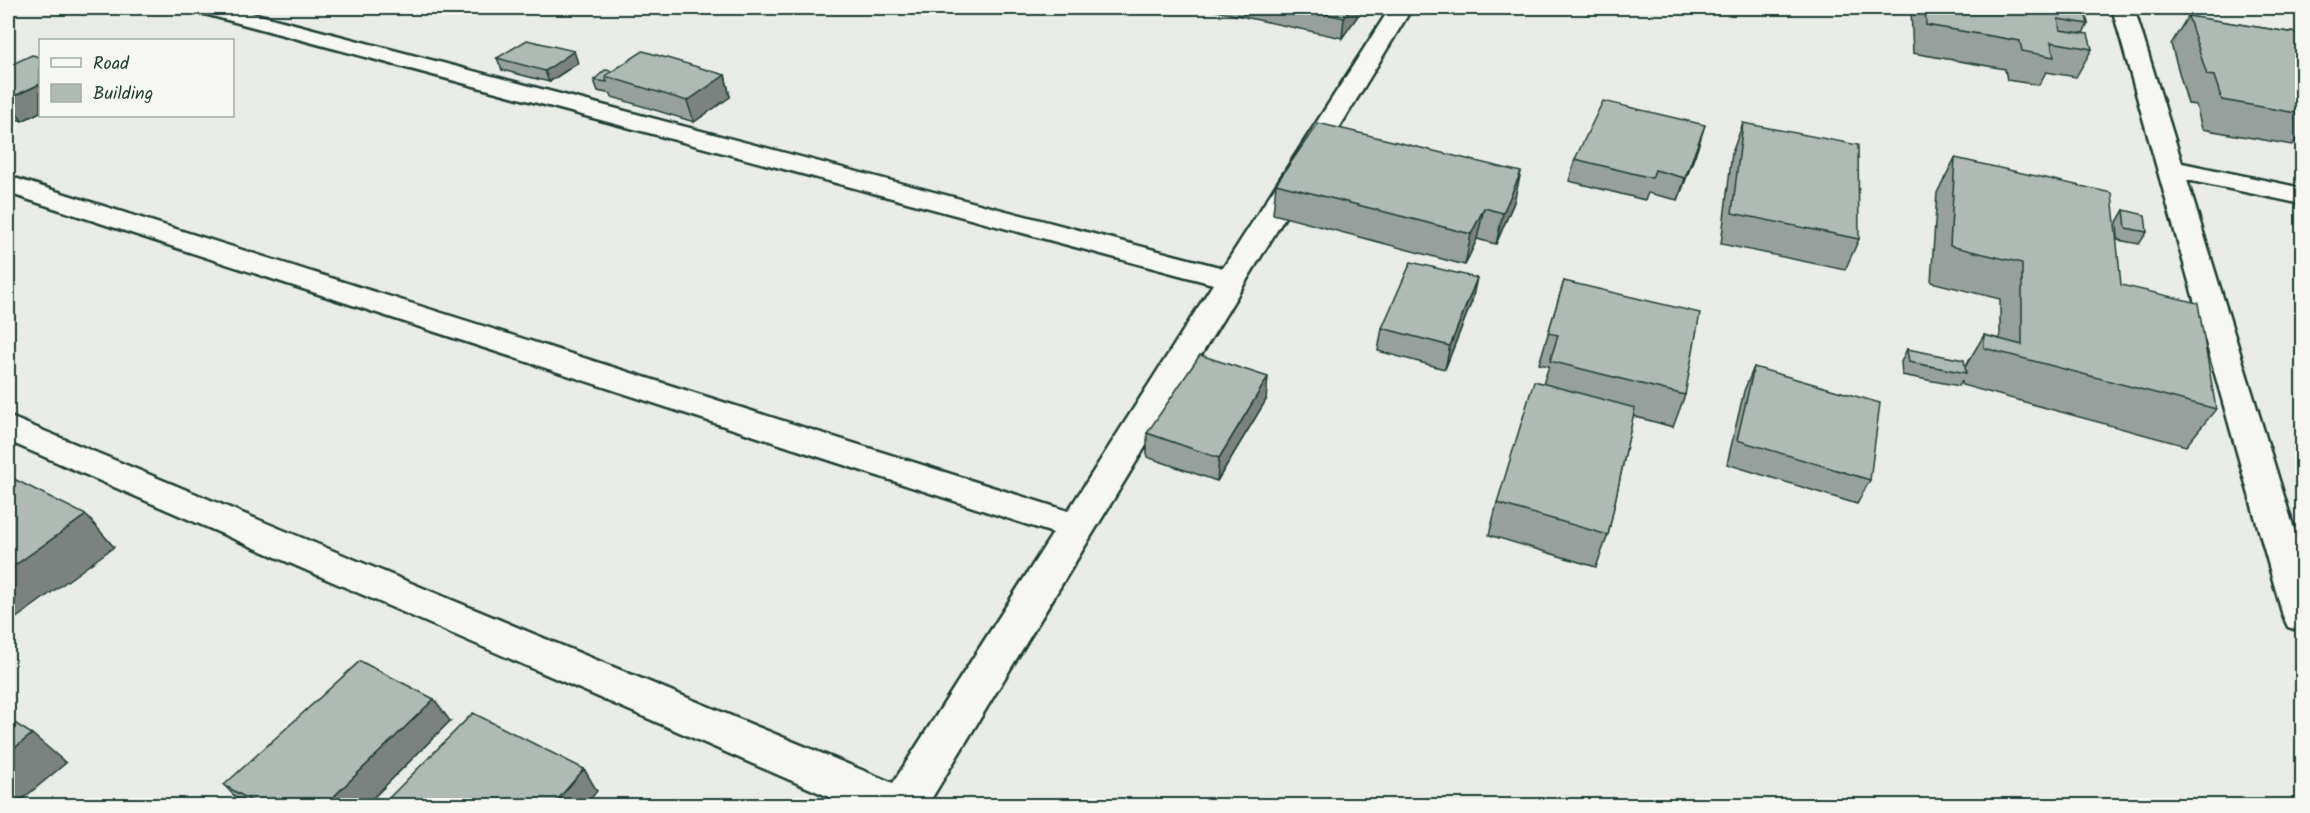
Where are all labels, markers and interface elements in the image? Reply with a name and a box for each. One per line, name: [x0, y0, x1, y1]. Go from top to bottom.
legend: [39, 39, 234, 117]
text: Road: [93, 50, 130, 79]
text: Building: [93, 80, 153, 109]

